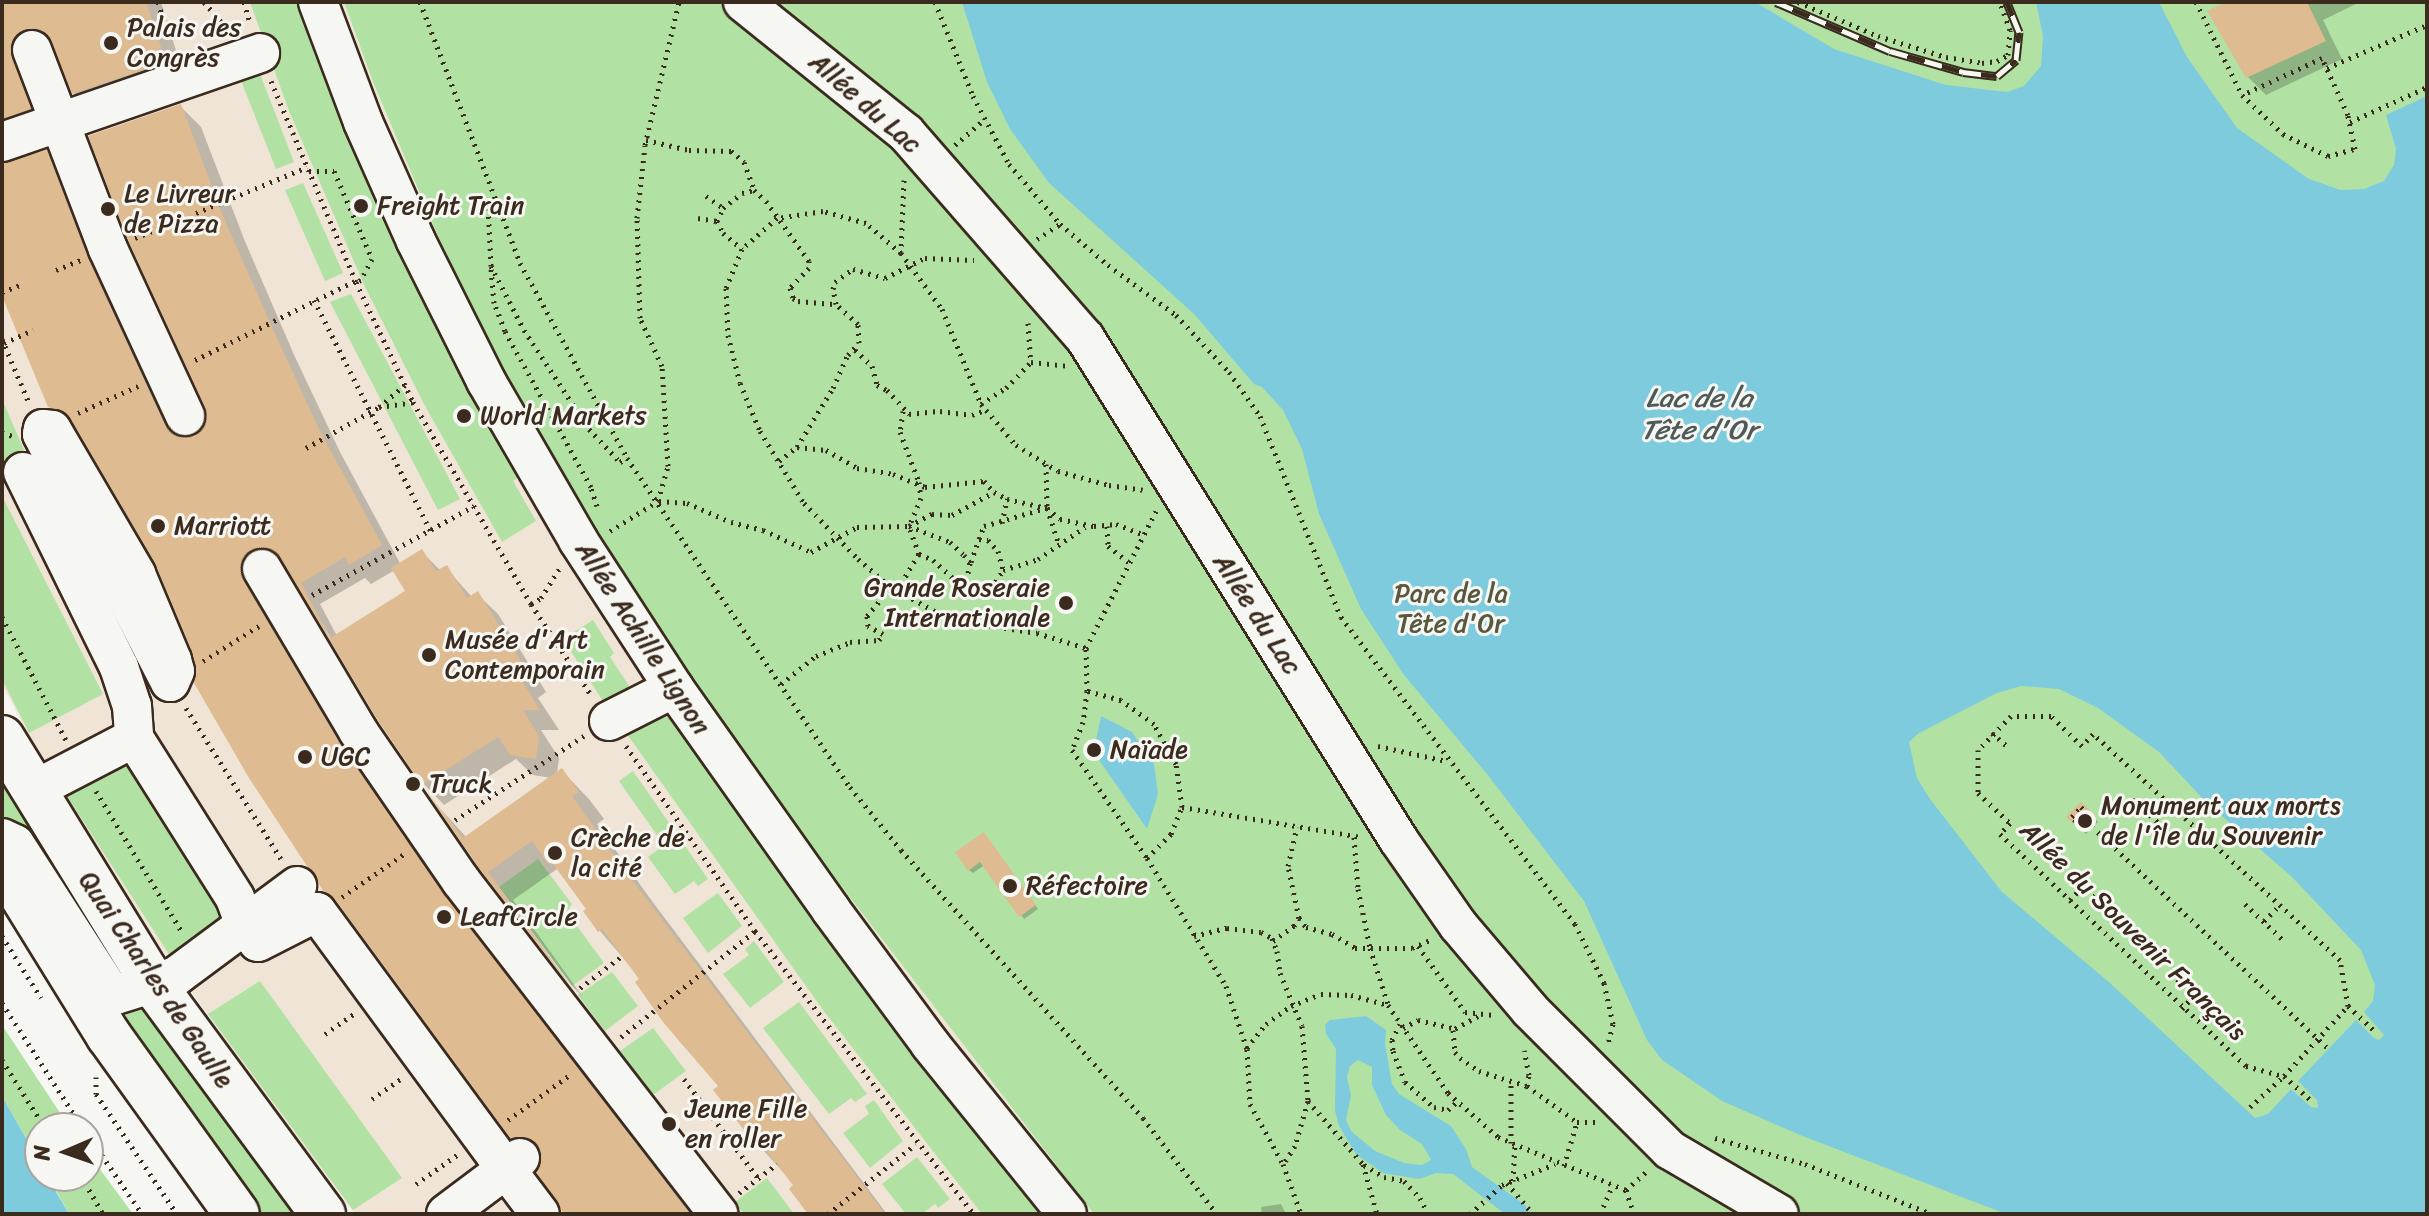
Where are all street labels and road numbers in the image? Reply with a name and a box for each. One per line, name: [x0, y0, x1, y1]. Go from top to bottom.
street label: Allée du Lac: [803, 46, 927, 160]
street label: Allée Achille Lignon: [569, 535, 717, 741]
street label: Allée du Lac: [1206, 548, 1308, 680]
street label: Allée du Souvenir Français: [2013, 815, 2253, 1047]
street label: Quai Charles de Gaulle: [72, 865, 240, 1095]

